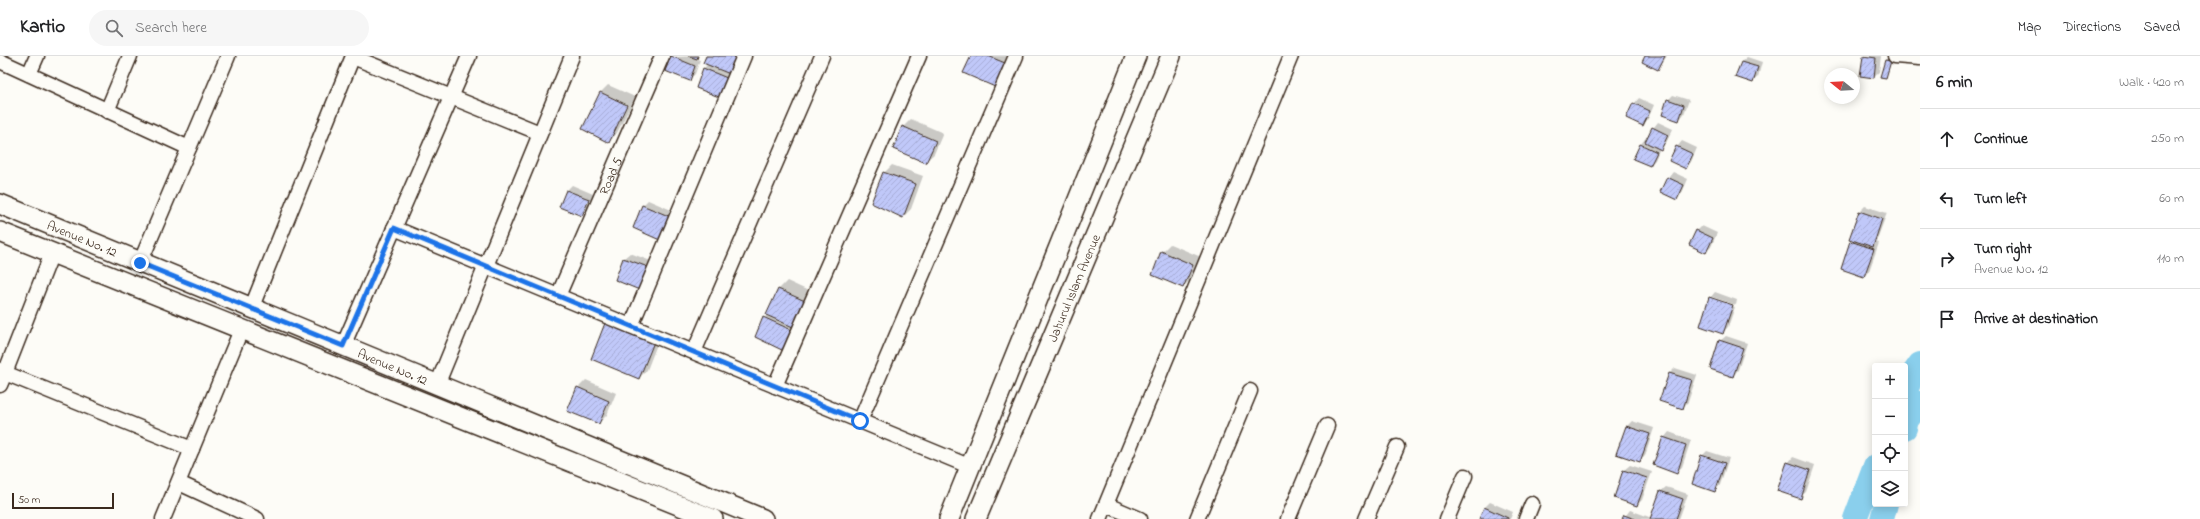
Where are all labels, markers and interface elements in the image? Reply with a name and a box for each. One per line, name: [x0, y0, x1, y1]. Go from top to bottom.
search box: [89, 10, 369, 46]
text: Kartio: [20, 14, 65, 41]
icon: search: [103, 17, 125, 39]
text: Search here: [135, 17, 207, 39]
text: Map: [2018, 17, 2041, 38]
text: Directions: [2063, 17, 2121, 38]
text: Saved: [2143, 17, 2180, 38]
north arrow: [1824, 68, 1860, 104]
text: 6 min: [1936, 70, 1972, 95]
text: Walk · 420 m: [2119, 73, 2184, 92]
icon: ahead: [1936, 128, 1958, 150]
text: Continue: [1974, 128, 2028, 150]
text: 250 m: [2151, 129, 2184, 148]
street label: Road 5: [595, 154, 628, 198]
icon: left: [1936, 188, 1958, 210]
text: Turn left: [1974, 188, 2027, 210]
text: 60 m: [2159, 189, 2184, 208]
street label: Avenue No. 12: [44, 216, 120, 262]
street label: Jahurul Islam Avenue: [1044, 231, 1106, 345]
text: Turn right: [1974, 238, 2032, 260]
icon: right: [1936, 248, 1958, 270]
text: 110 m: [2157, 249, 2184, 268]
route end: [131, 254, 149, 272]
text: Avenue No. 12: [1974, 260, 2048, 279]
icon: arrive: [1936, 308, 1958, 330]
text: Arrive at destination: [1974, 308, 2098, 330]
street label: Avenue No. 12: [354, 345, 431, 391]
map controls: [1872, 363, 1908, 507]
button: +: [1872, 363, 1908, 399]
button: −: [1872, 399, 1908, 435]
route start: [851, 412, 869, 430]
button: locate: [1872, 435, 1908, 471]
button: layers: [1872, 471, 1908, 507]
scale bar: [12, 491, 114, 510]
text: 50 m: [18, 492, 40, 508]

